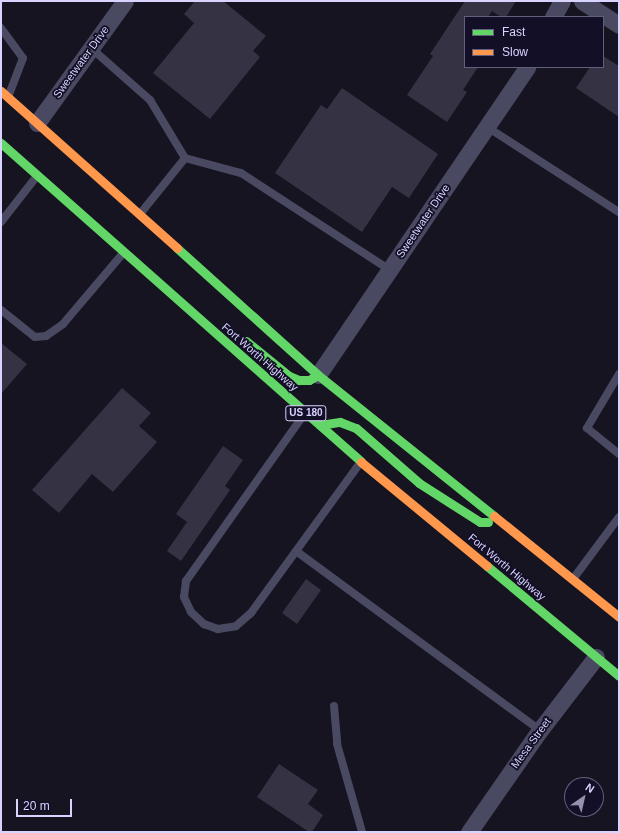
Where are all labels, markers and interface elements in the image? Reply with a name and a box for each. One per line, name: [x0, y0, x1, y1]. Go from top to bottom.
legend: [464, 16, 604, 68]
street label: Sweetwater Drive: [50, 23, 112, 101]
text: Fast: [502, 25, 525, 39]
text: Slow: [502, 45, 528, 59]
street label: Sweetwater Drive: [393, 182, 453, 260]
street label: Fort Worth Highway: [219, 320, 301, 394]
road number: US 180: [285, 405, 327, 421]
street label: Fort Worth Highway: [466, 531, 548, 603]
street label: Mesa Street: [508, 715, 554, 771]
north arrow: [564, 777, 604, 817]
text: N: [583, 781, 597, 795]
scale bar: [18, 791, 74, 817]
text: 20 m: [23, 799, 50, 813]

